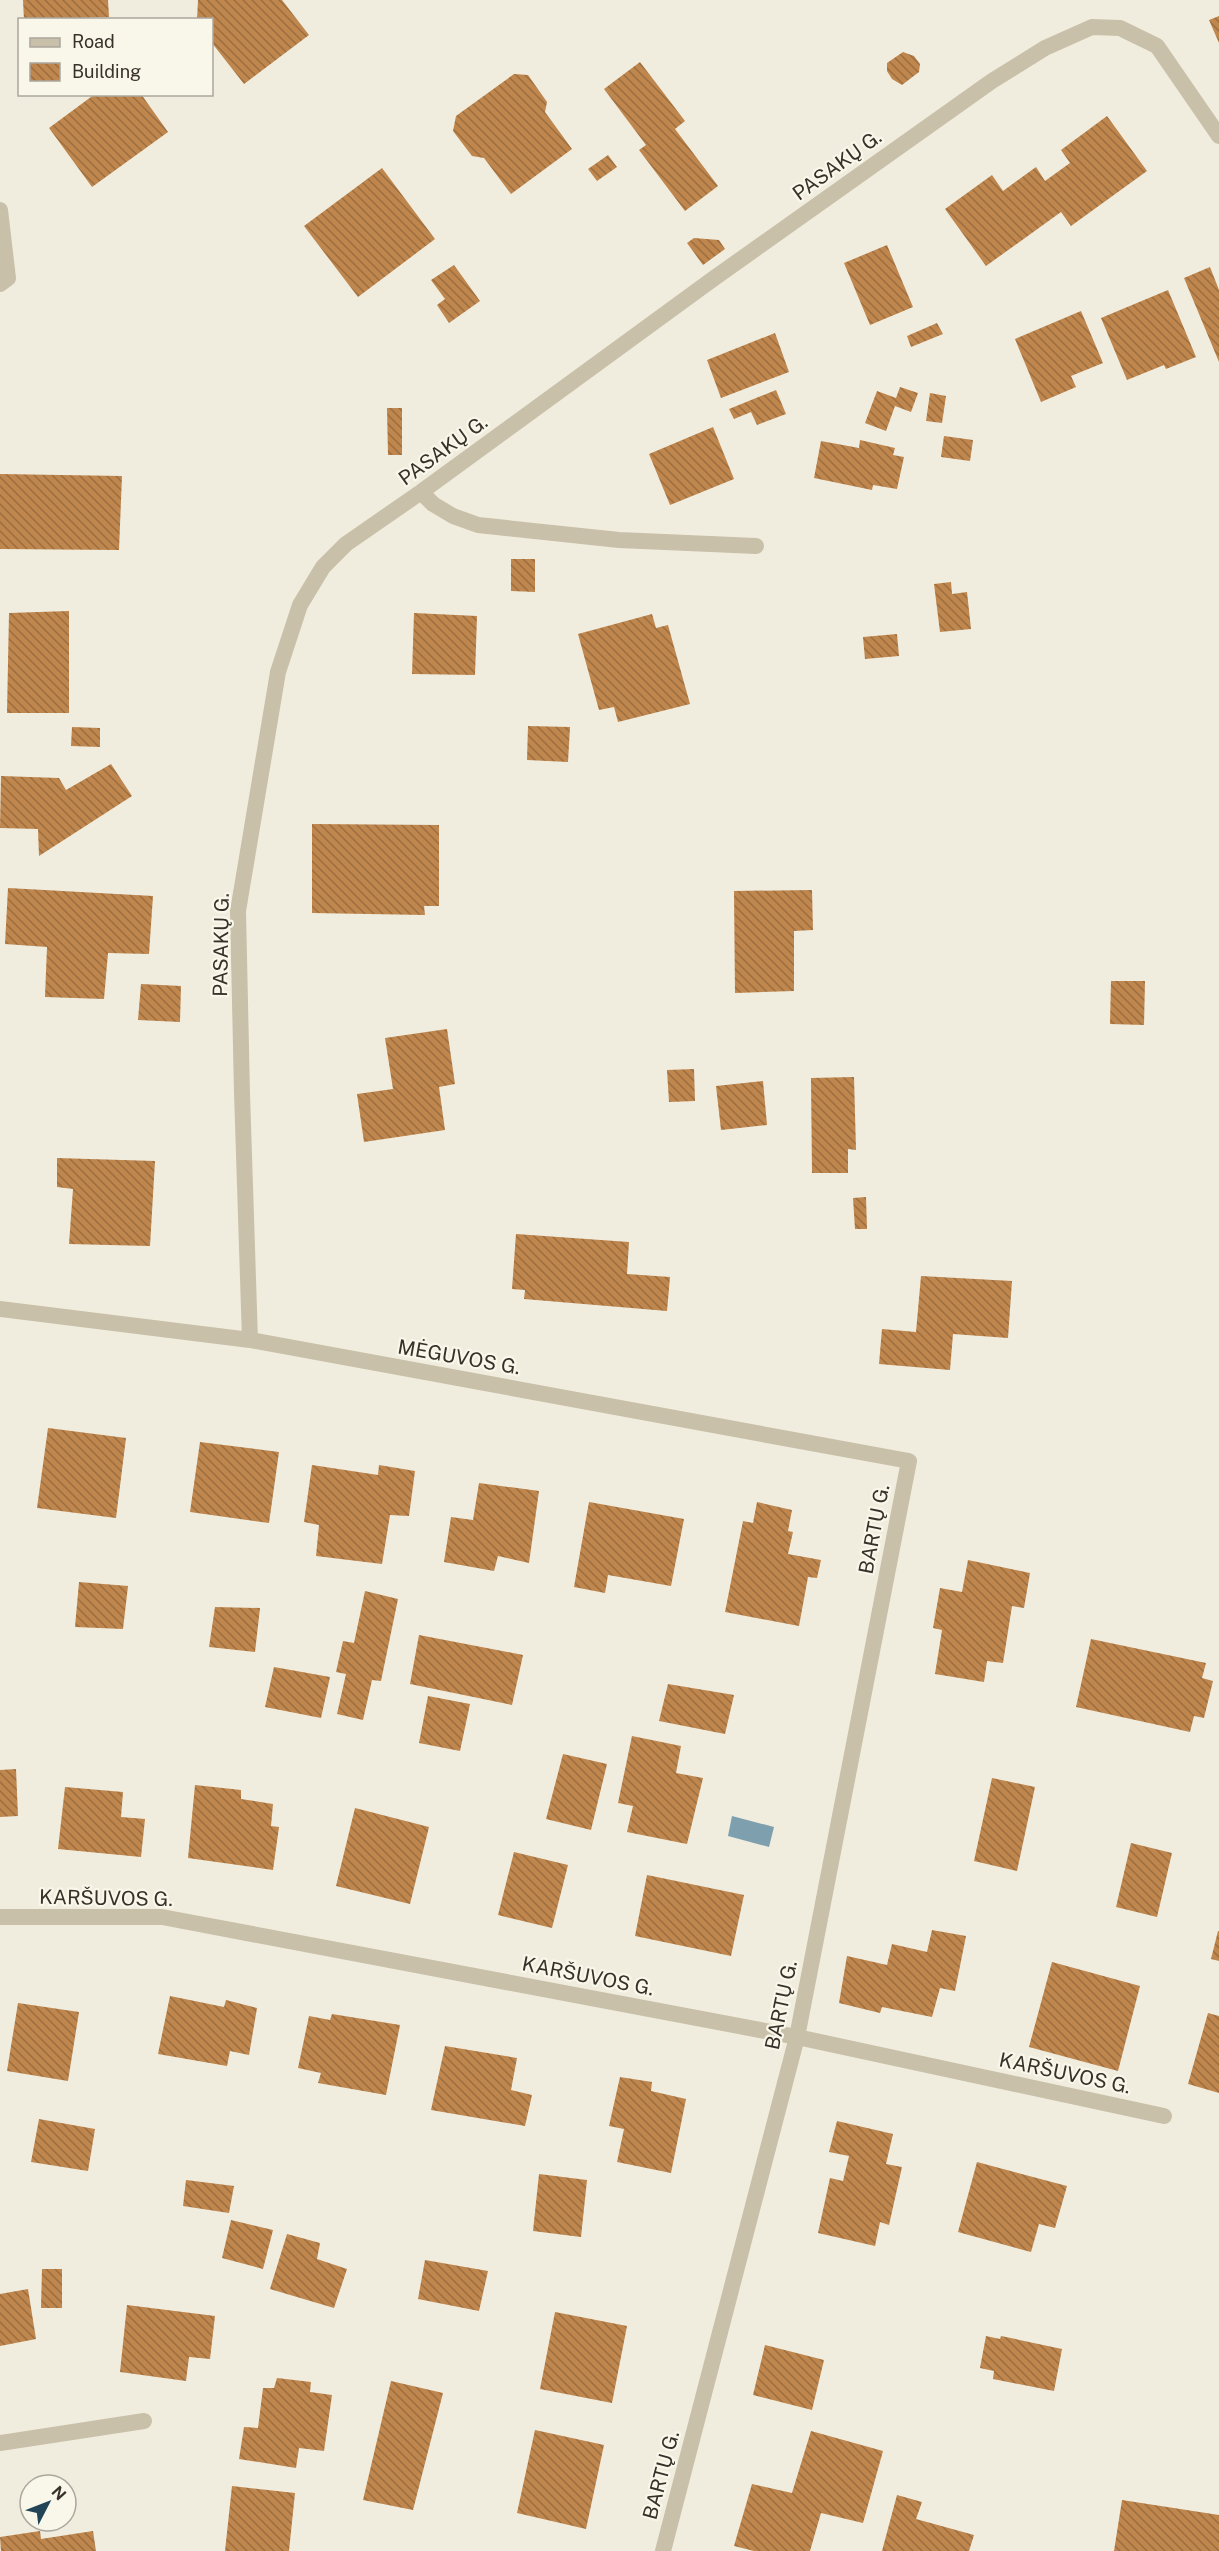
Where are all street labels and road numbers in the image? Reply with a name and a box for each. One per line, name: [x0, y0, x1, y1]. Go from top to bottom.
street label: PASAKŲ G.: [788, 125, 886, 205]
street label: PASAKŲ G.: [394, 410, 492, 490]
street label: PASAKŲ G.: [208, 893, 234, 997]
street label: MĖGUVOS G.: [396, 1334, 522, 1380]
street label: BARTŲ G.: [854, 1482, 894, 1576]
street label: KARŠUVOS G.: [39, 1885, 173, 1911]
street label: KARŠUVOS G.: [520, 1951, 656, 2001]
street label: BARTŲ G.: [760, 1958, 802, 2052]
street label: KARŠUVOS G.: [997, 2047, 1133, 2099]
street label: BARTŲ G.: [638, 2428, 684, 2522]

